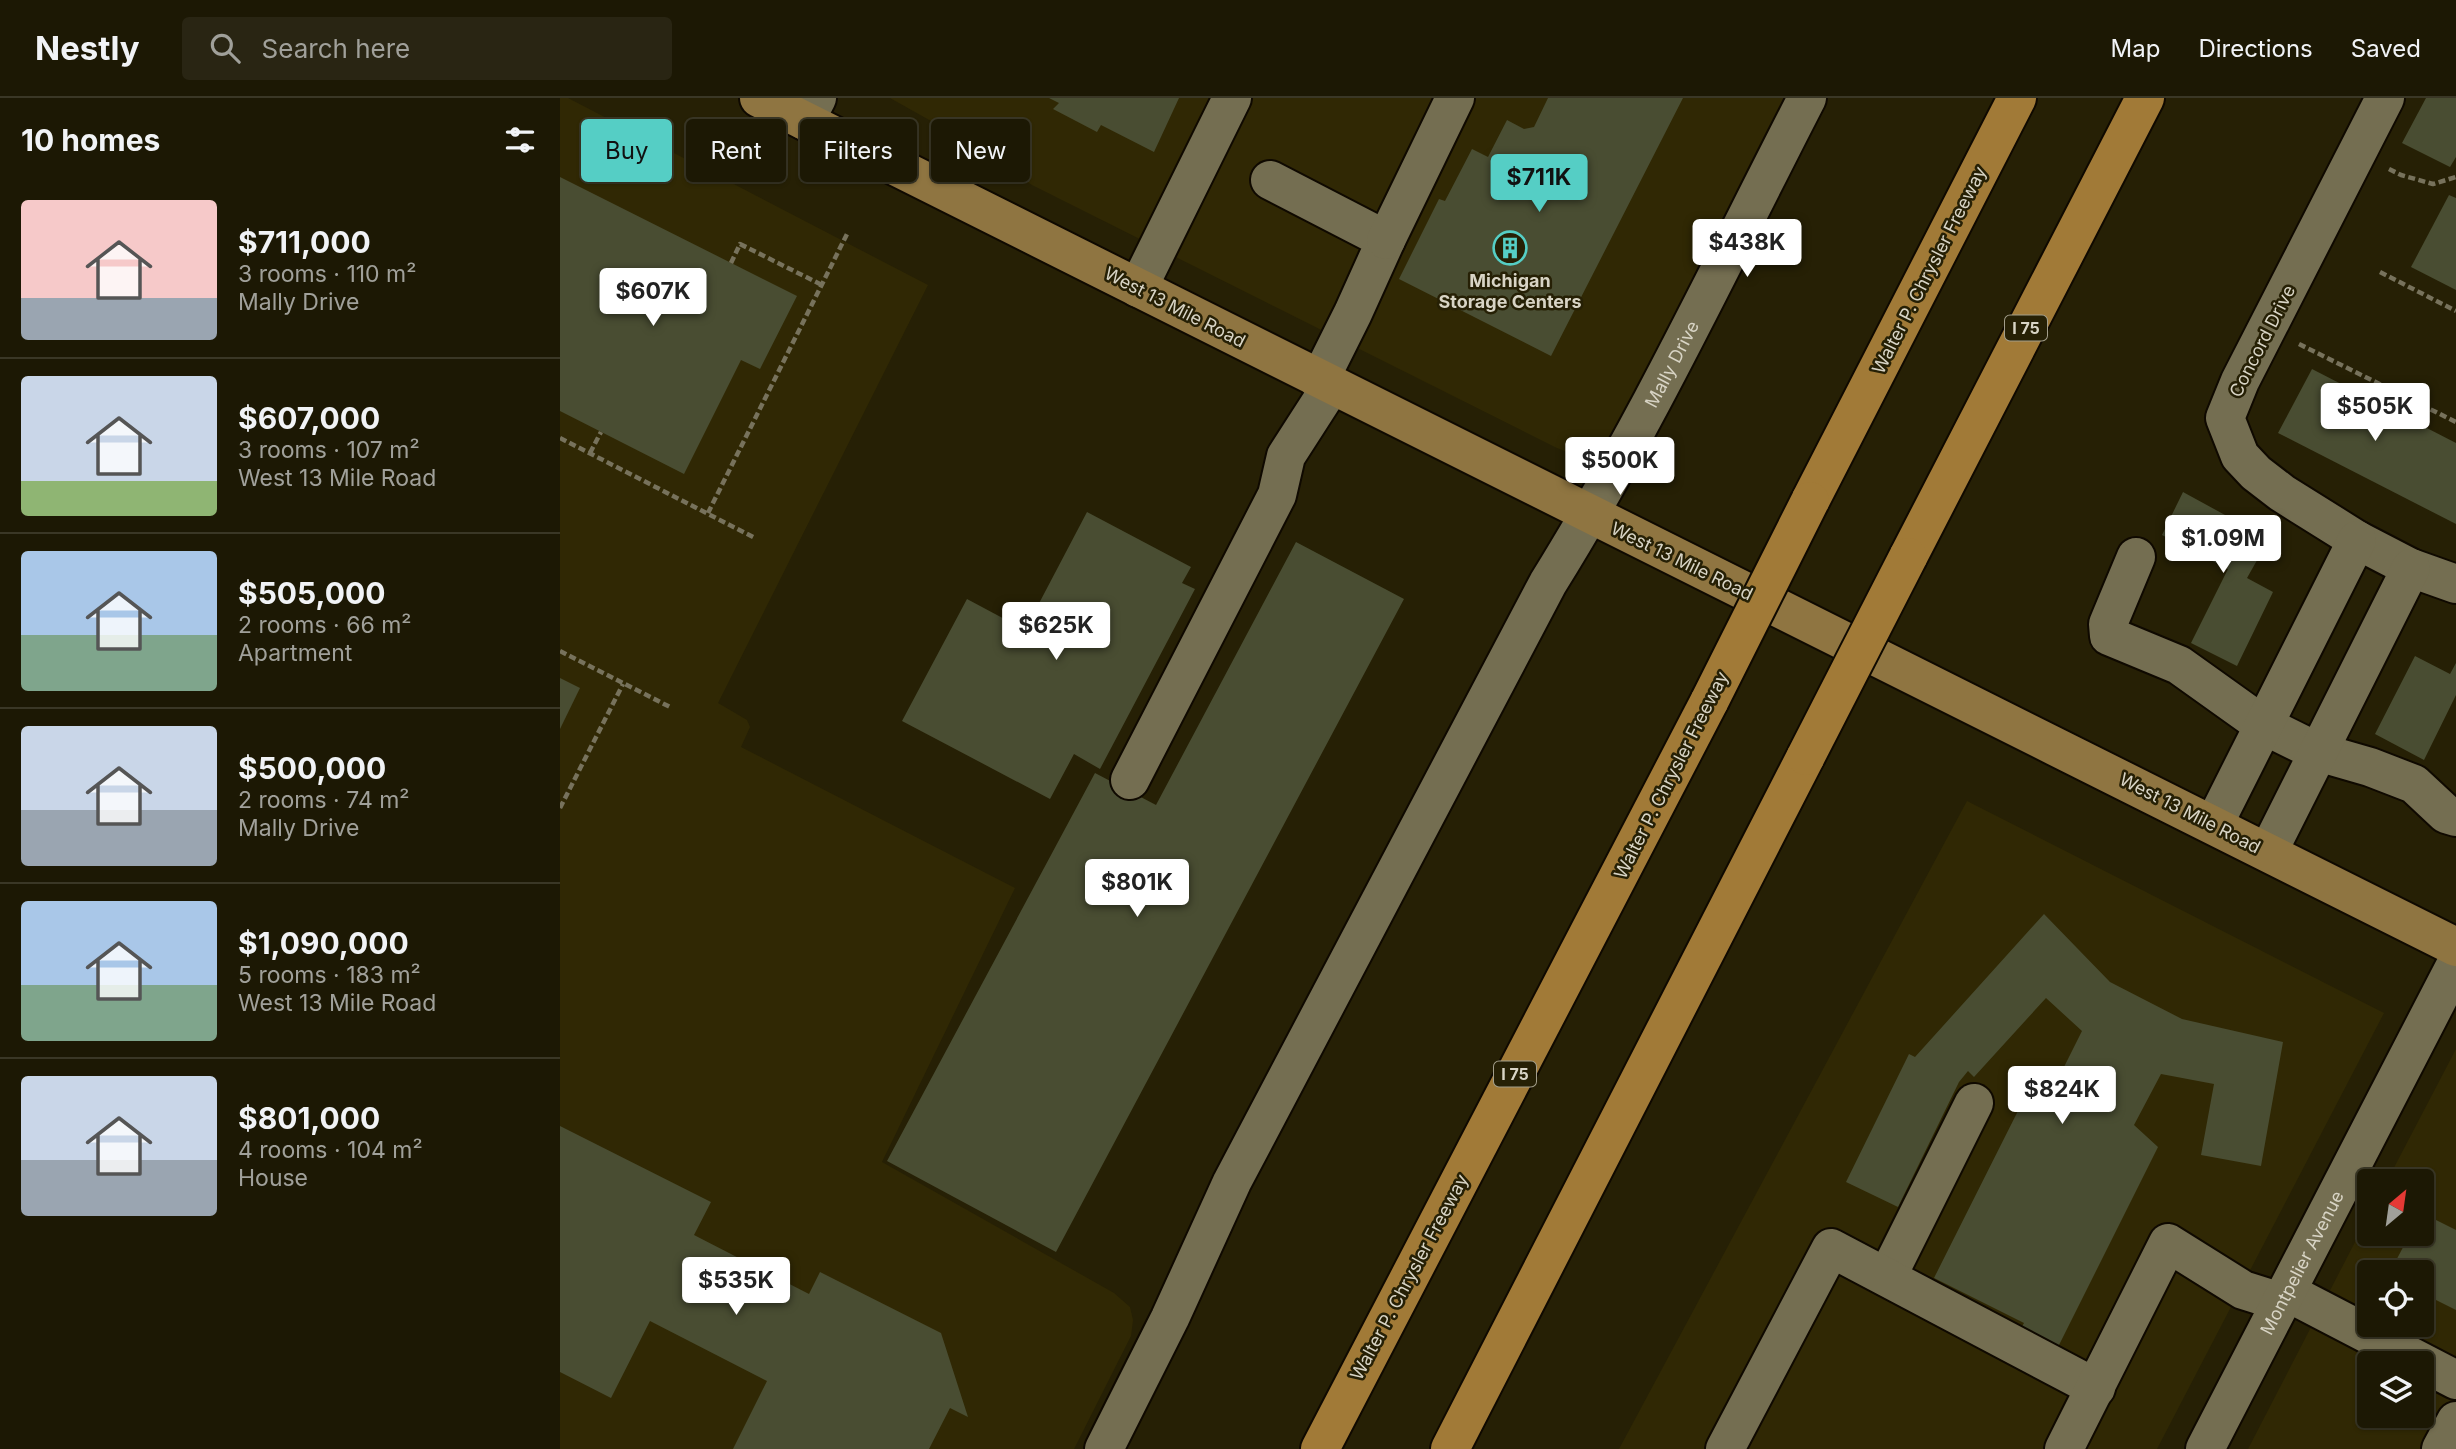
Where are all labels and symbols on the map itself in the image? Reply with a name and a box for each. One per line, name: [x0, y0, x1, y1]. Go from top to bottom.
pin: $711K: [1490, 155, 1588, 214]
street label: Walter P. Chrysler Freeway: [1867, 163, 1991, 377]
pin: $438K: [1698, 220, 1796, 279]
building icon: Michigan Storage Centers: [1491, 229, 1529, 267]
street label: West 13 Mile Road: [1101, 262, 1249, 352]
pin: $607K: [604, 268, 702, 328]
place label: Michigan Storage Centers: [1439, 270, 1581, 312]
street label: Concord Drive: [2225, 281, 2299, 401]
road number: I 75: [2005, 316, 2047, 340]
street label: Mally Drive: [1640, 317, 1703, 411]
pin: $505K: [2326, 384, 2424, 443]
pin: $500K: [1571, 438, 1669, 497]
pin: $1.09M: [2166, 516, 2280, 575]
street label: West 13 Mile Road: [1608, 518, 1756, 604]
pin: $625K: [1007, 602, 1105, 662]
street label: Walter P. Chrysler Freeway: [1609, 668, 1733, 882]
street label: West 13 Mile Road: [2116, 768, 2264, 858]
pin: $801K: [1088, 860, 1186, 919]
road number: I 75: [1494, 1062, 1536, 1086]
pin: $824K: [2013, 1066, 2111, 1126]
north arrow: [2357, 1169, 2434, 1246]
street label: Walter P. Chrysler Freeway: [1346, 1171, 1472, 1383]
street label: Montpelier Avenue: [2256, 1187, 2347, 1338]
pin: $535K: [687, 1258, 785, 1317]

